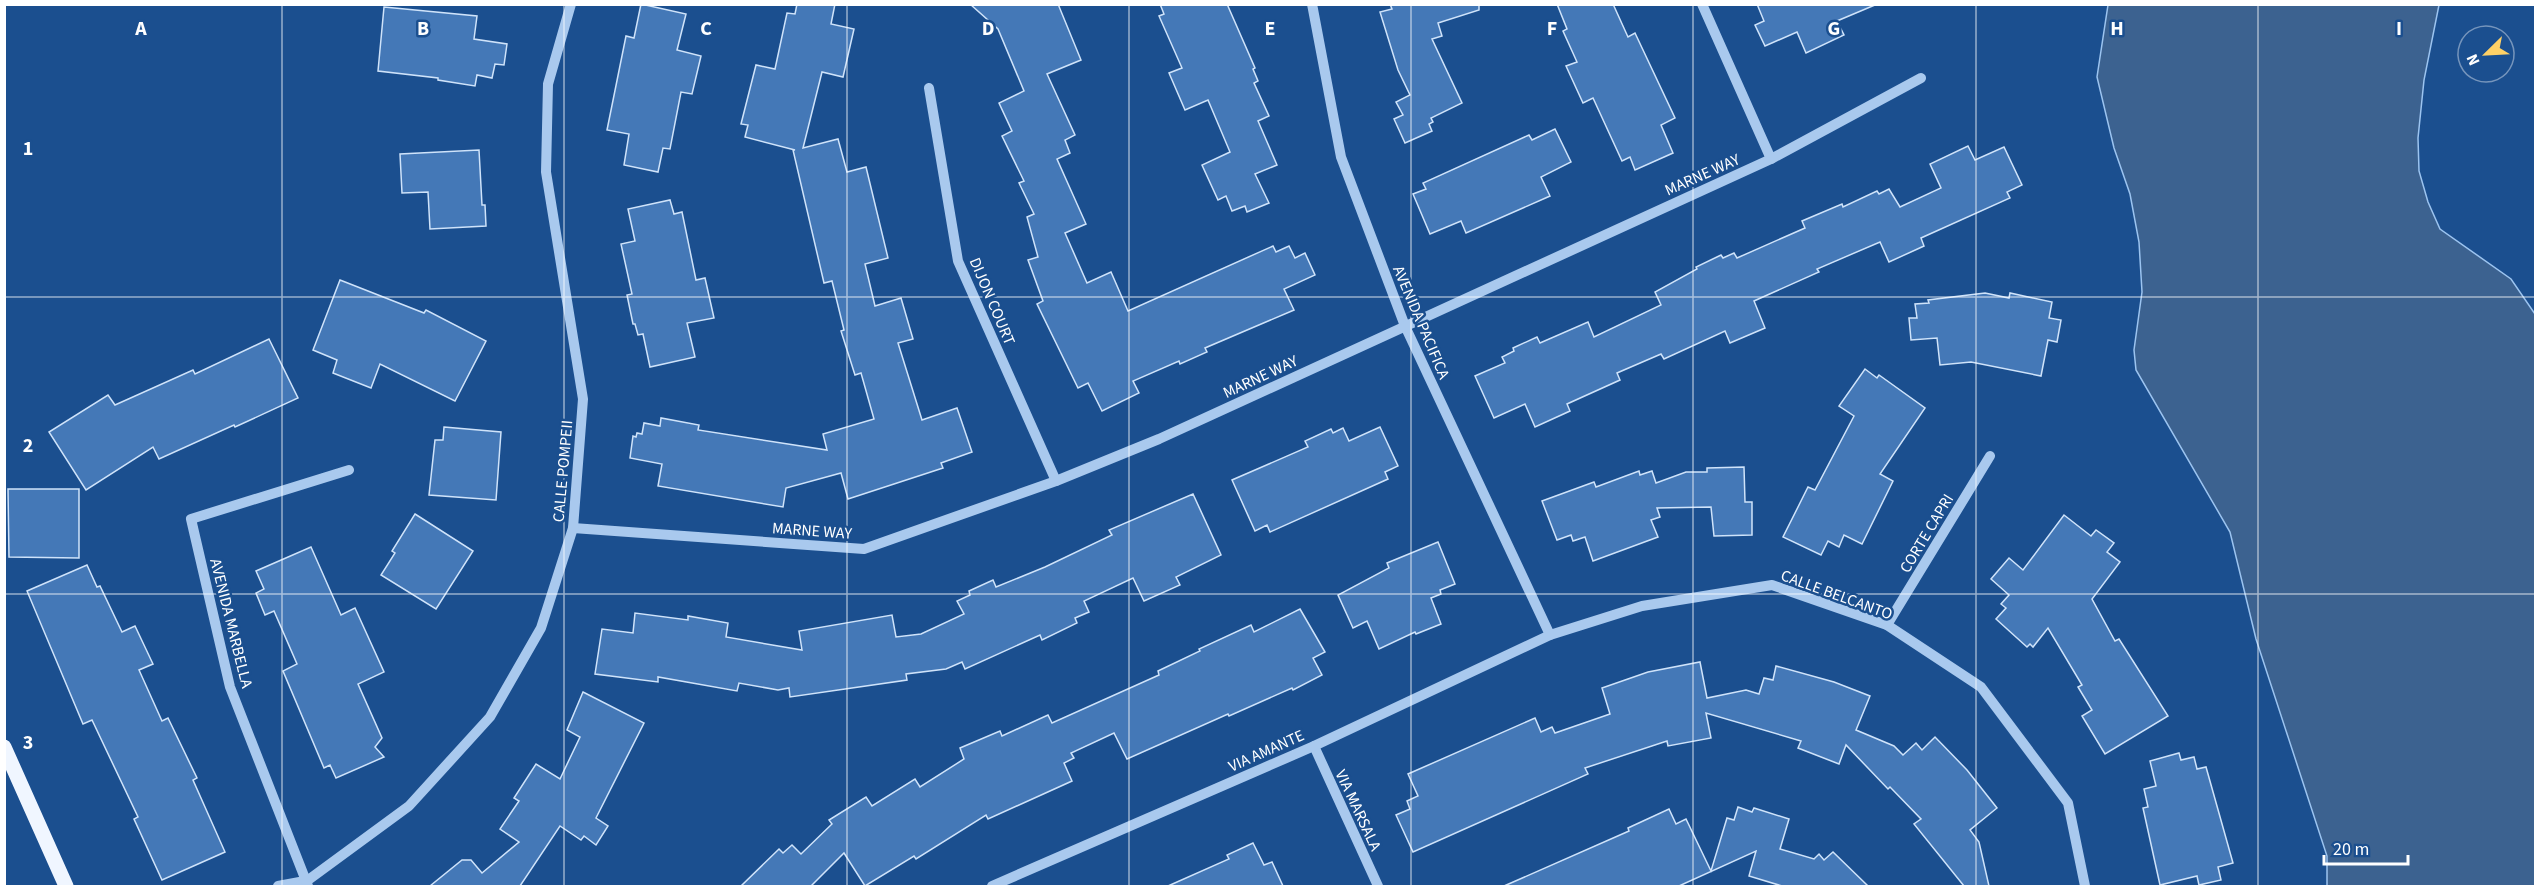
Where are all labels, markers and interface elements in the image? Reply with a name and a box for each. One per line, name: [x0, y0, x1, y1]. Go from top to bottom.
text: A: [134, 15, 147, 43]
text: B: [417, 15, 429, 43]
text: C: [700, 15, 712, 43]
text: D: [982, 15, 994, 43]
text: E: [1265, 15, 1275, 43]
text: F: [1547, 15, 1557, 43]
text: G: [1828, 15, 1840, 43]
text: H: [2110, 15, 2124, 43]
text: I: [2396, 15, 2402, 43]
north arrow: [2456, 24, 2516, 84]
text: N: [2461, 50, 2485, 69]
text: 1: [23, 135, 33, 163]
street label: MARNE WAY: [1661, 148, 1744, 201]
street label: DIJON COURT: [964, 254, 1021, 349]
street label: AVENIDA PACIFICA: [1387, 262, 1455, 383]
street label: MARNE WAY: [1219, 350, 1302, 404]
street label: CALLE POMPEII: [548, 419, 578, 523]
text: 2: [23, 432, 33, 460]
street label: CORTE CAPRI: [1895, 490, 1959, 577]
street label: MARNE WAY: [771, 517, 853, 545]
street label: AVENIDA MARBELLA: [204, 556, 258, 691]
street label: CALLE BELCANTO: [1778, 565, 1895, 625]
street label: VIA AMANTE: [1225, 724, 1308, 777]
text: 3: [23, 729, 33, 757]
street label: VIA MARSALA: [1330, 766, 1387, 855]
scale bar: [2324, 828, 2408, 866]
text: 20 m: [2333, 837, 2369, 862]

